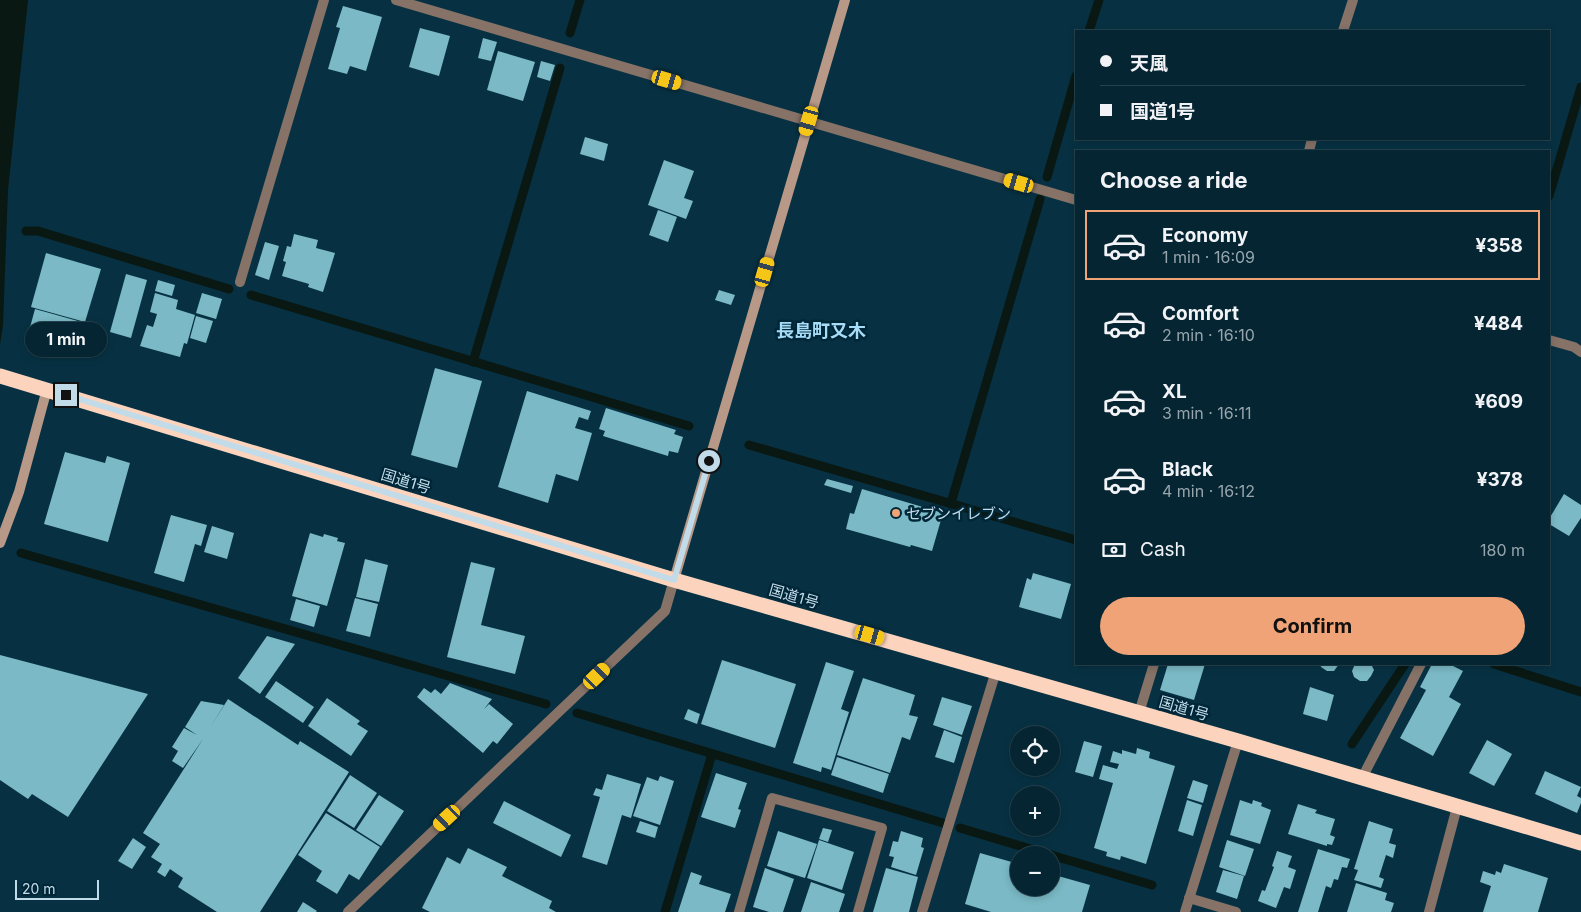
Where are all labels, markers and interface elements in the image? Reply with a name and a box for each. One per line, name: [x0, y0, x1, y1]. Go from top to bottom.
text: 天風: [1130, 52, 1168, 75]
car: [650, 69, 683, 91]
text: 国道1号: [1130, 100, 1195, 123]
car: [797, 105, 820, 137]
text: Choose a ride: [1100, 167, 1248, 193]
car: [1002, 172, 1035, 194]
icon: car: [1102, 223, 1147, 268]
text: Economy: [1162, 224, 1248, 247]
text: ¥358: [1475, 234, 1523, 257]
text: 1 min · 16:09: [1162, 247, 1255, 267]
car: [753, 256, 776, 288]
icon: car: [1102, 301, 1147, 346]
text: Comfort: [1162, 302, 1239, 325]
text: ¥484: [1474, 312, 1523, 335]
district label: 長島町又木: [776, 320, 866, 341]
callout: 1 min: [25, 322, 107, 358]
text: 2 min · 16:10: [1162, 325, 1255, 345]
text: 1 min: [46, 329, 86, 349]
icon: car: [1102, 379, 1147, 424]
text: XL: [1162, 380, 1187, 403]
route end: [55, 384, 77, 406]
text: ¥609: [1475, 390, 1523, 413]
text: 3 min · 16:11: [1162, 403, 1251, 423]
route start: [698, 450, 720, 472]
icon: car: [1102, 457, 1147, 502]
text: Black: [1162, 458, 1213, 481]
street label: 国道1号: [379, 464, 433, 498]
text: ¥378: [1477, 468, 1523, 491]
text: 4 min · 16:12: [1162, 481, 1255, 501]
place label: セブンイレブン: [906, 504, 1011, 523]
marker: セブンイレブン: [890, 507, 902, 519]
icon: cash: [1100, 536, 1128, 564]
text: Cash: [1140, 538, 1186, 561]
text: 180 m: [1480, 540, 1525, 560]
street label: 国道1号: [767, 580, 821, 612]
button: Confirm: [1100, 597, 1525, 655]
car: [853, 624, 886, 646]
car: [580, 660, 613, 692]
street label: 国道1号: [1157, 692, 1211, 724]
map controls: [1010, 726, 1060, 896]
button: locate: [1010, 726, 1060, 776]
button: +: [1010, 786, 1060, 836]
car: [430, 802, 463, 834]
button: −: [1010, 846, 1060, 896]
scale bar: [15, 877, 99, 900]
text: 20 m: [22, 880, 56, 897]

